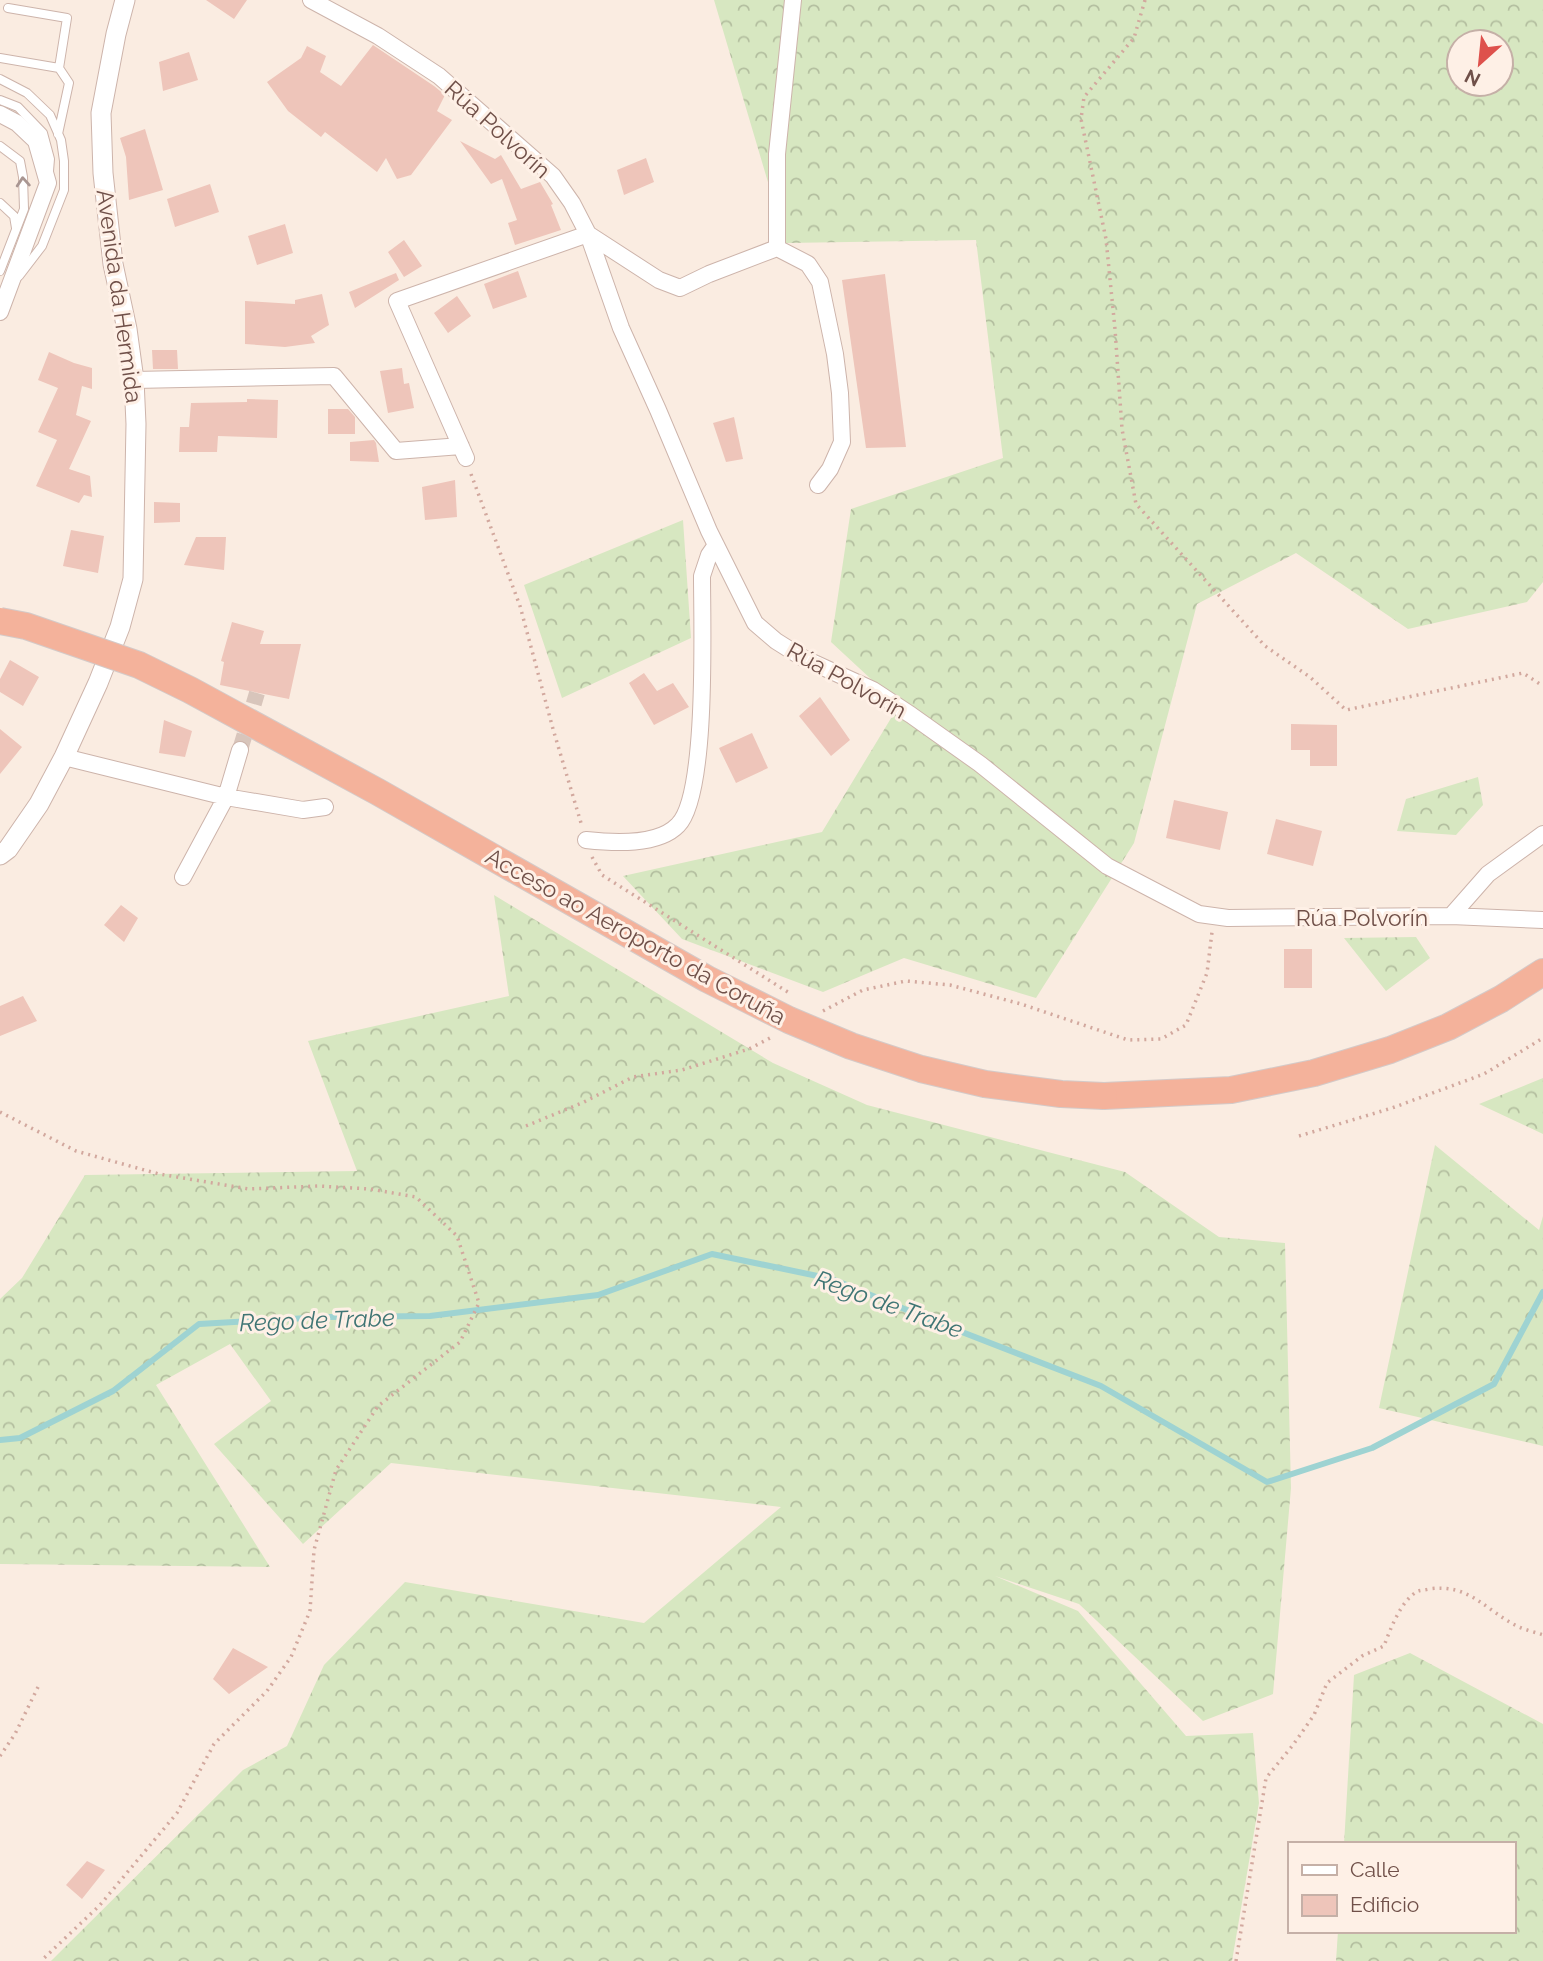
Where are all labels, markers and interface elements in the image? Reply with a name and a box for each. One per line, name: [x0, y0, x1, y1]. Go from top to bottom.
north arrow: [1445, 28, 1515, 98]
text: N: [1461, 65, 1484, 91]
street label: Rúa Polvorín: [440, 75, 556, 183]
one-way arrow: [15, 176, 30, 187]
street label: Avenida da Hermida: [92, 188, 148, 404]
street label: Rúa Polvorín: [782, 636, 912, 724]
street label: Acceso ao Aeroporto da Coruña: [481, 842, 791, 1030]
street label: Rúa Polvorín: [1296, 904, 1428, 931]
water label: Rego de Trabe: [811, 1264, 967, 1344]
water label: Rego de Trabe: [239, 1303, 395, 1337]
legend: [1288, 1842, 1515, 1933]
text: Calle: [1350, 1857, 1400, 1882]
text: Edificio: [1350, 1892, 1419, 1917]

